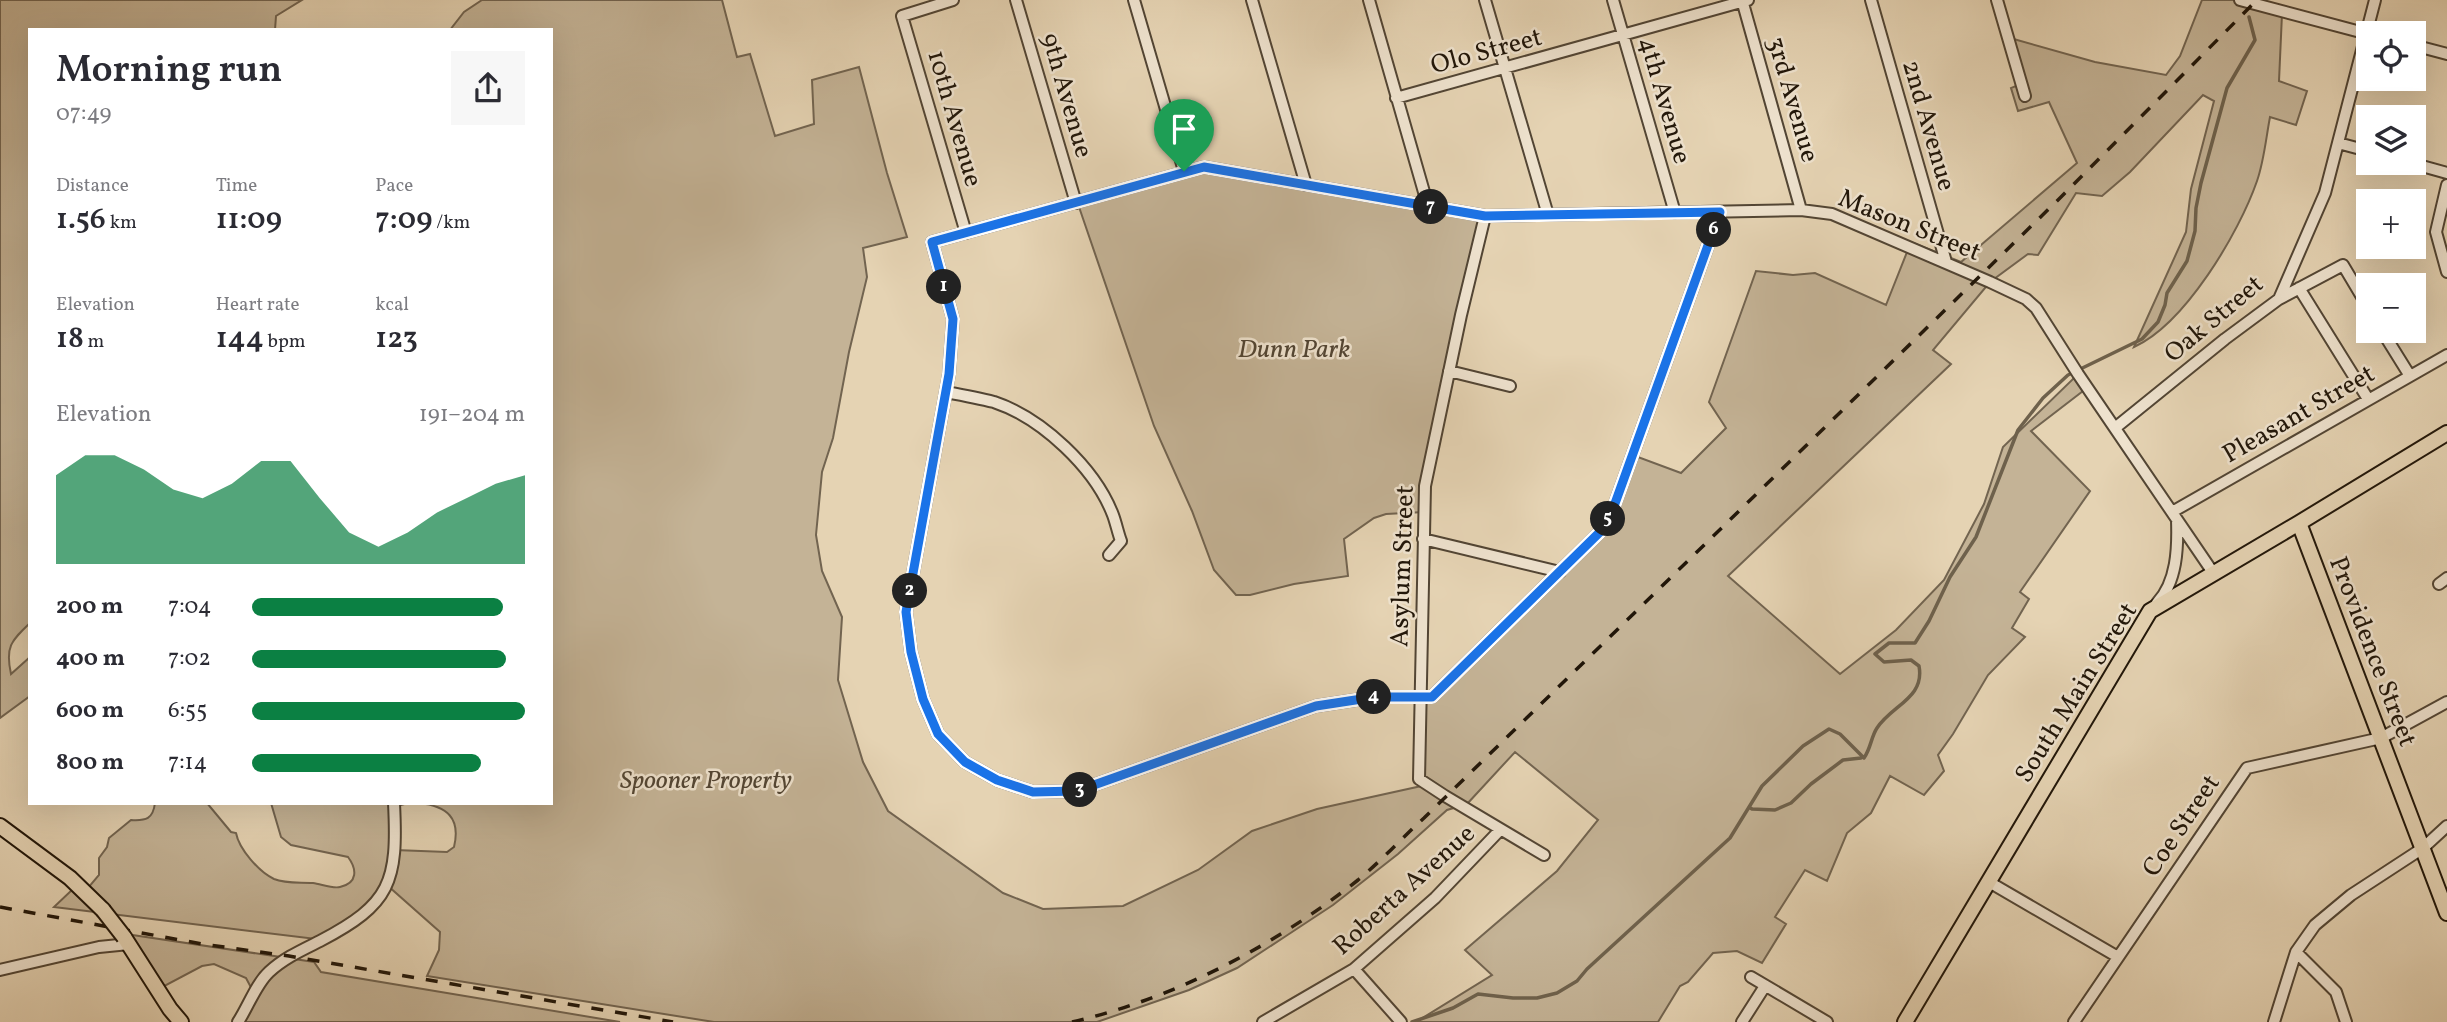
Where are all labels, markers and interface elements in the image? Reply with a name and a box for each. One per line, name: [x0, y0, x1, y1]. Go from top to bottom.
street label: Olo Street: [1427, 20, 1546, 84]
map controls: [2356, 21, 2426, 343]
button: locate: [2356, 21, 2426, 91]
street label: 9th Avenue: [1031, 29, 1101, 162]
street label: 4th Avenue: [1629, 33, 1699, 168]
street label: 3rd Avenue: [1757, 33, 1827, 167]
text: Morning run: [56, 45, 282, 98]
street label: 10th Avenue: [917, 46, 991, 191]
button: share: [451, 51, 525, 125]
street label: 2nd Avenue: [1892, 56, 1964, 195]
text: 07:49: [56, 98, 111, 130]
pin: [1154, 99, 1214, 171]
button: layers: [2356, 105, 2426, 175]
icon: arrive: [1165, 110, 1203, 148]
text: Distance: [56, 173, 129, 199]
text: Time: [216, 173, 257, 199]
text: Pace: [375, 173, 413, 199]
street label: Mason Street: [1833, 181, 1986, 271]
button: +: [2356, 189, 2426, 259]
pin: 7: [1414, 190, 1448, 224]
text: 7: [1426, 193, 1435, 219]
text: 1.56: [56, 199, 106, 241]
text: 11:09: [216, 199, 282, 241]
text: 7:09: [375, 199, 432, 241]
text: km: [106, 210, 137, 236]
text: /km: [432, 210, 470, 236]
pin: 6: [1696, 212, 1732, 247]
text: 6: [1708, 216, 1719, 242]
street label: Oak Street: [2157, 267, 2272, 372]
pin: 1: [926, 270, 962, 304]
text: 1: [940, 273, 947, 299]
button: −: [2356, 273, 2426, 343]
text: Elevation: [56, 292, 135, 318]
text: Heart rate: [216, 292, 300, 318]
text: kcal: [375, 292, 409, 318]
text: 18: [56, 318, 84, 360]
text: 144: [216, 318, 264, 360]
text: 123: [375, 318, 418, 360]
text: m: [84, 329, 104, 355]
text: bpm: [264, 329, 306, 355]
park label: Dunn Park: [1238, 332, 1350, 368]
street label: Pleasant Street: [2216, 357, 2382, 473]
text: Elevation: [56, 399, 152, 431]
text: 191–204 m: [419, 399, 525, 431]
street label: Asylum Street: [1382, 485, 1424, 648]
pin: 5: [1590, 502, 1626, 536]
text: 5: [1603, 505, 1612, 531]
street label: Providence Street: [2319, 551, 2425, 752]
pin: 2: [892, 574, 928, 608]
text: 2: [905, 577, 914, 603]
text: 200 m: [56, 591, 123, 623]
text: 7:04: [168, 591, 212, 623]
street label: South Main Street: [2007, 596, 2147, 790]
text: 400 m: [56, 643, 125, 675]
text: 7:02: [168, 643, 211, 675]
pin: 4: [1356, 680, 1392, 714]
text: 4: [1368, 683, 1379, 709]
text: 600 m: [56, 695, 124, 727]
text: 6:55: [168, 695, 207, 727]
text: 800 m: [56, 747, 124, 779]
text: 7:14: [168, 747, 207, 779]
park label: Spooner Property: [620, 763, 792, 799]
street label: Coe Street: [2134, 768, 2229, 884]
pin: 3: [1062, 772, 1098, 808]
text: 3: [1075, 776, 1084, 802]
street label: Roberta Avenue: [1325, 817, 1483, 964]

